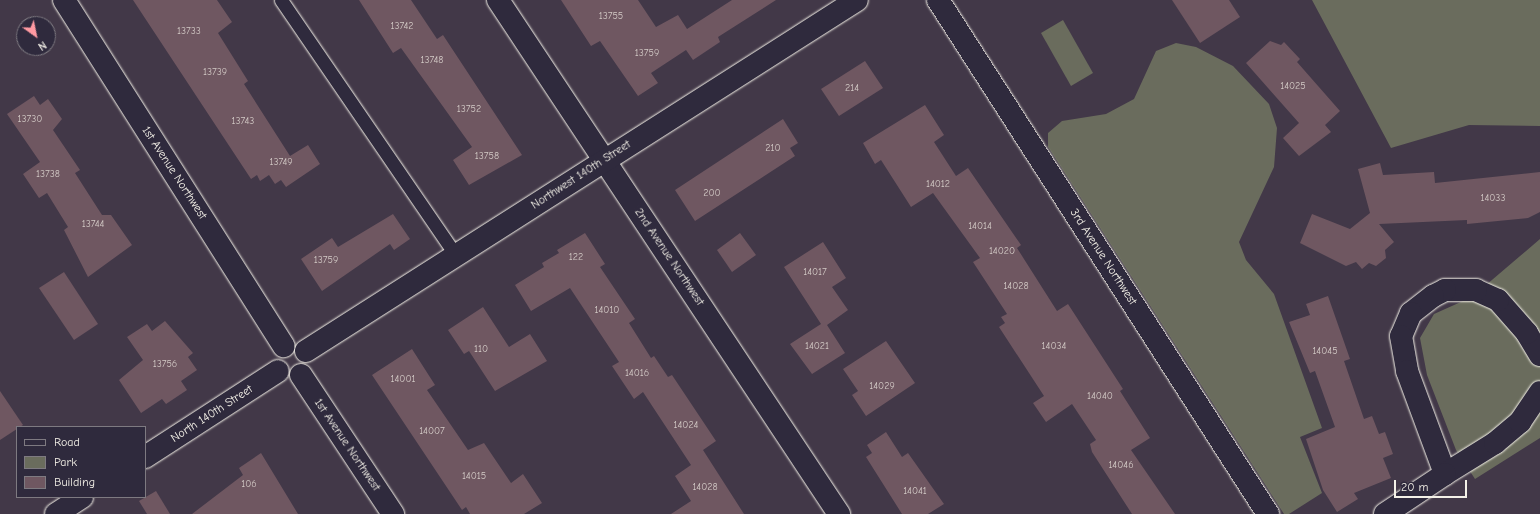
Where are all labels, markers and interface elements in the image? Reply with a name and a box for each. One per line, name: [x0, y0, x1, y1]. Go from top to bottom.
house number: 13755: [599, 11, 623, 23]
north arrow: [16, 16, 56, 56]
house number: 13742: [390, 21, 414, 33]
house number: 13733: [177, 26, 201, 38]
text: N: [36, 38, 49, 53]
house number: 13759: [635, 48, 659, 60]
house number: 13748: [421, 55, 443, 67]
house number: 13739: [203, 67, 227, 79]
house number: 14025: [1280, 81, 1306, 93]
house number: 214: [845, 83, 859, 95]
house number: 13752: [457, 104, 481, 116]
house number: 13730: [18, 114, 42, 126]
house number: 13743: [232, 116, 254, 128]
street label: 1st Avenue Northwest: [139, 124, 209, 222]
street label: Northwest 140th Street: [528, 137, 634, 213]
house number: 210: [765, 143, 781, 155]
house number: 13758: [475, 151, 499, 163]
house number: 13749: [269, 157, 293, 169]
house number: 13738: [36, 169, 60, 181]
house number: 14012: [926, 179, 950, 191]
house number: 200: [703, 188, 721, 200]
house number: 14033: [1481, 193, 1505, 205]
street label: 2nd Avenue Northwest: [631, 206, 707, 308]
street label: 3rd Avenue Northwest: [1067, 206, 1139, 308]
house number: 13744: [82, 219, 104, 231]
house number: 14014: [968, 221, 992, 233]
house number: 14020: [989, 246, 1015, 258]
house number: 122: [569, 252, 583, 264]
house number: 13759: [314, 255, 338, 267]
house number: 14017: [803, 267, 827, 279]
house number: 14028: [1003, 281, 1029, 293]
house number: 14010: [595, 305, 619, 317]
house number: 14021: [805, 341, 829, 353]
house number: 14034: [1042, 341, 1066, 353]
house number: 110: [474, 344, 488, 356]
house number: 14045: [1312, 346, 1338, 358]
house number: 13756: [153, 359, 177, 371]
house number: 14016: [625, 368, 649, 380]
house number: 14001: [391, 374, 415, 386]
house number: 14029: [869, 381, 895, 393]
street label: North 140th Street: [168, 382, 256, 446]
house number: 14040: [1087, 391, 1113, 403]
street label: 1st Avenue Northwest: [311, 396, 383, 494]
house number: 14024: [674, 420, 698, 432]
legend: [16, 426, 146, 498]
house number: 14007: [419, 426, 445, 438]
text: Road: [54, 435, 80, 449]
text: Park: [54, 455, 77, 469]
house number: 14046: [1108, 460, 1134, 472]
house number: 14015: [462, 471, 486, 483]
scale bar: [1396, 472, 1469, 498]
text: Building: [54, 475, 95, 489]
house number: 106: [241, 479, 257, 491]
text: 20 m: [1401, 480, 1429, 494]
house number: 14028: [692, 482, 718, 494]
house number: 14041: [903, 486, 927, 498]

